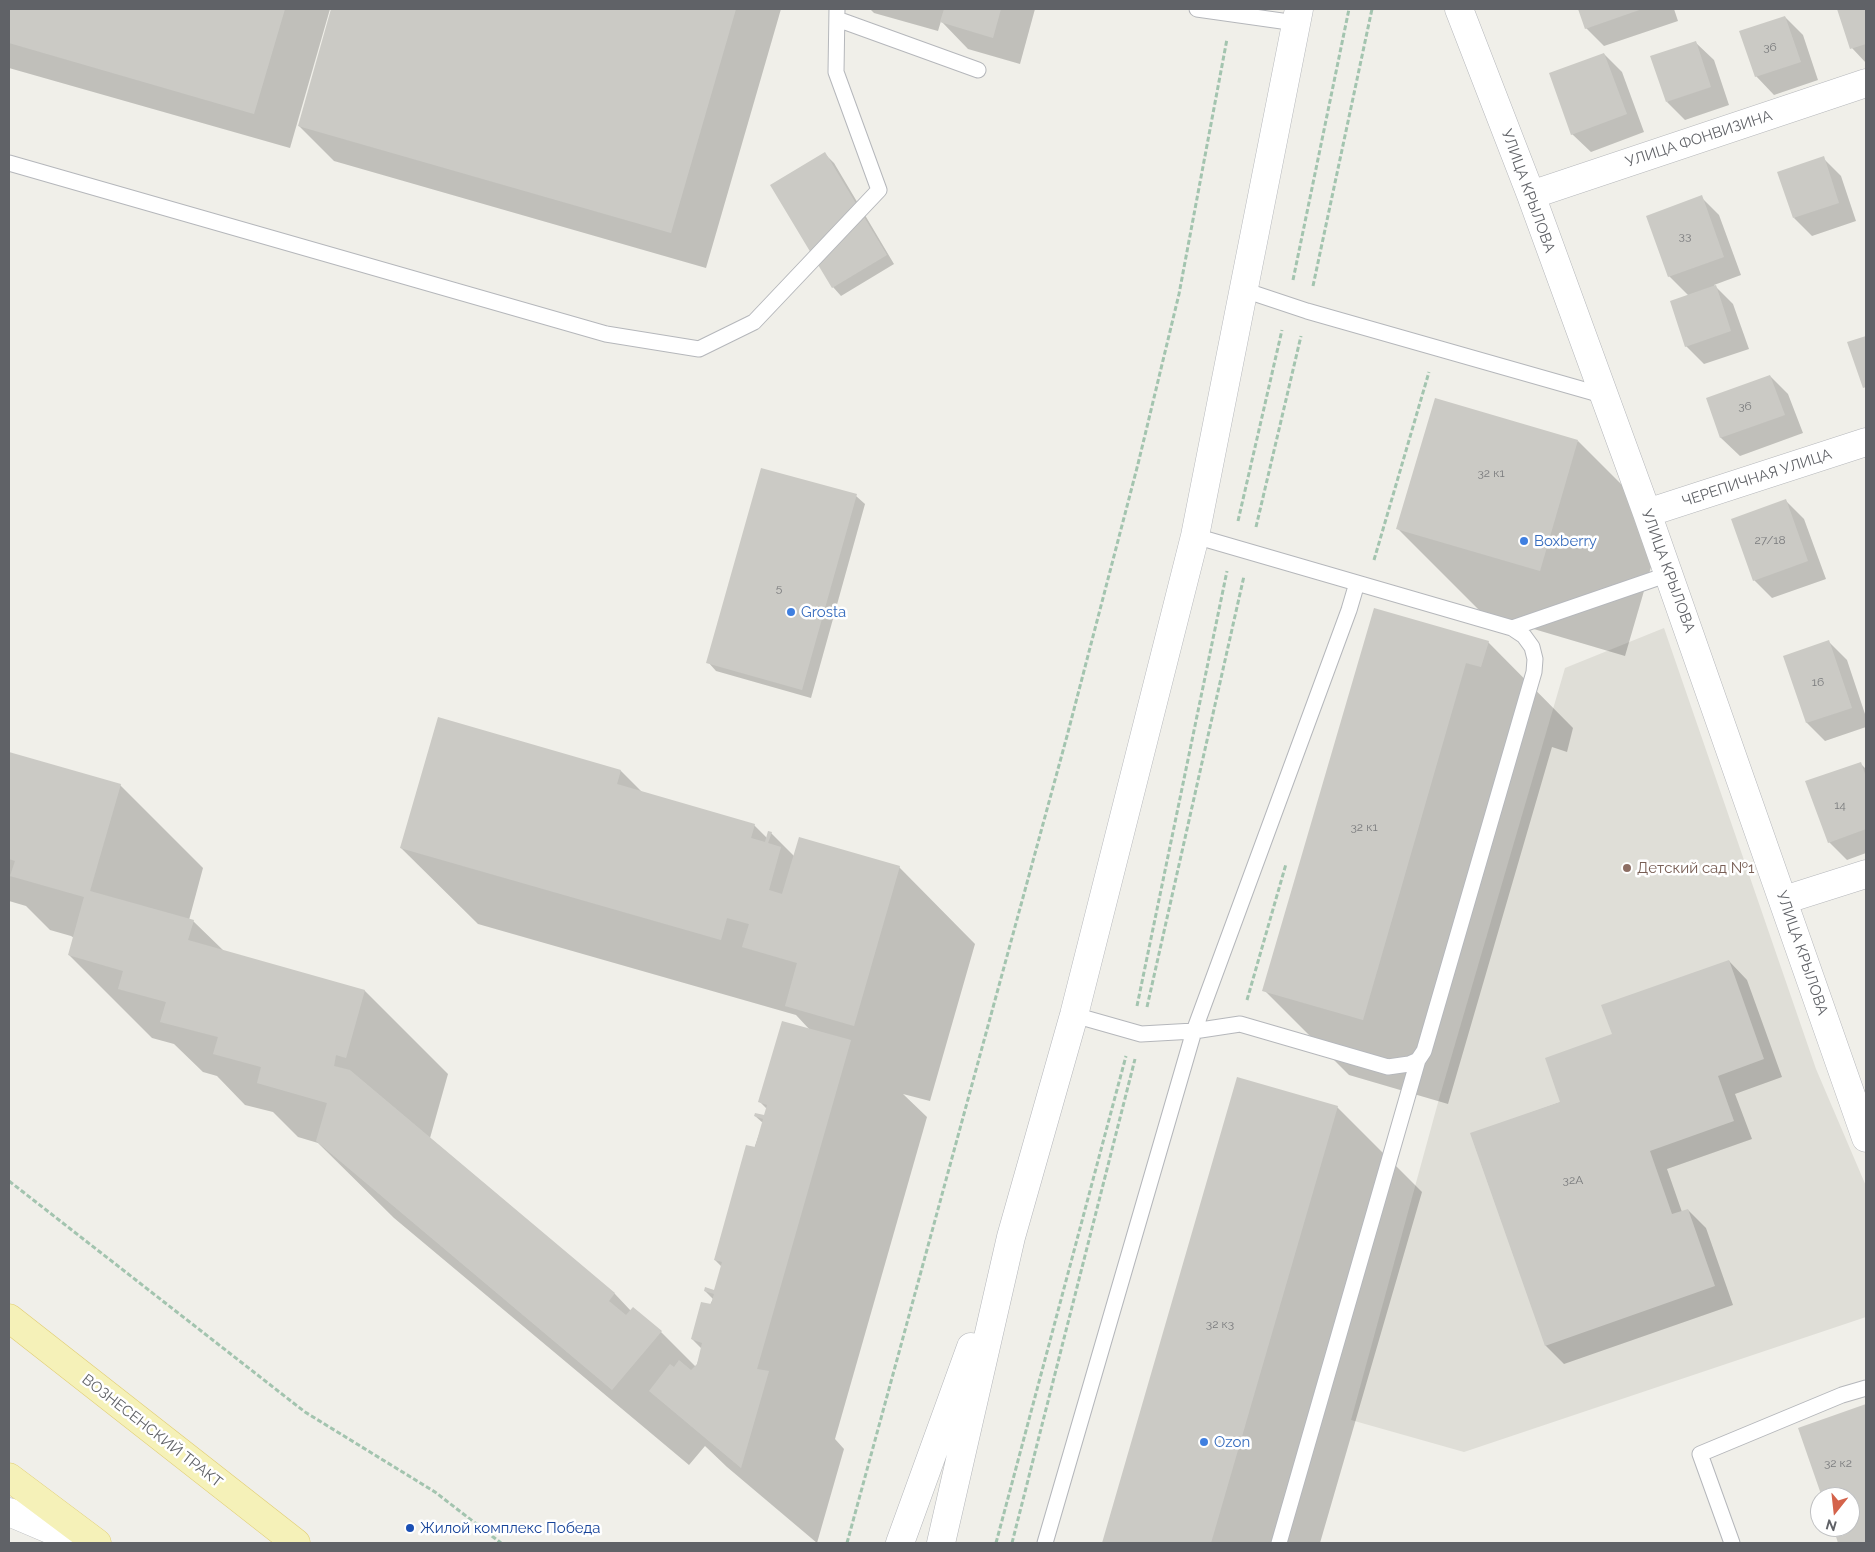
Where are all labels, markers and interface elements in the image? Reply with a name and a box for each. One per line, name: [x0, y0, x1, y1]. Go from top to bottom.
house number: 36: [1763, 40, 1777, 54]
street label: УЛИЦА ФОНВИЗИНА: [1623, 107, 1775, 171]
street label: УЛИЦА КРЫЛОВА: [1497, 127, 1559, 255]
house number: 33: [1679, 229, 1691, 243]
house number: 36: [1738, 399, 1752, 413]
street label: ЧЕРЕПИЧНАЯ УЛИЦА: [1680, 445, 1834, 511]
house number: 32 к1: [1477, 466, 1505, 480]
street label: УЛИЦА КРЫЛОВА: [1637, 507, 1699, 635]
place label: Boxberry: [1534, 532, 1597, 550]
house number: 27/18: [1754, 533, 1786, 547]
marker: Boxberry: [1518, 535, 1530, 547]
house number: 5: [776, 581, 782, 595]
place label: Grosta: [801, 603, 846, 621]
marker: Grosta: [785, 606, 797, 618]
house number: 16: [1812, 675, 1824, 689]
house number: 14: [1834, 798, 1846, 812]
house number: 32 к1: [1350, 820, 1378, 834]
place label: Детский сад №1: [1637, 859, 1754, 877]
marker: Детский сад №1: [1621, 862, 1633, 874]
street label: УЛИЦА КРЫЛОВА: [1772, 889, 1832, 1017]
house number: 32А: [1563, 1173, 1583, 1187]
house number: 32 к3: [1206, 1317, 1234, 1331]
street label: ВОЗНЕСЕНСКИЙ ТРАКТ: [78, 1371, 226, 1491]
place label: Ozon: [1214, 1433, 1250, 1451]
marker: Ozon: [1198, 1436, 1210, 1448]
house number: 32 к2: [1824, 1456, 1852, 1470]
north arrow: [1810, 1487, 1860, 1537]
text: N: [1824, 1516, 1838, 1535]
place label: Жилой комплекс Победа: [420, 1519, 600, 1537]
marker: Жилой комплекс Победа: [404, 1522, 416, 1534]

